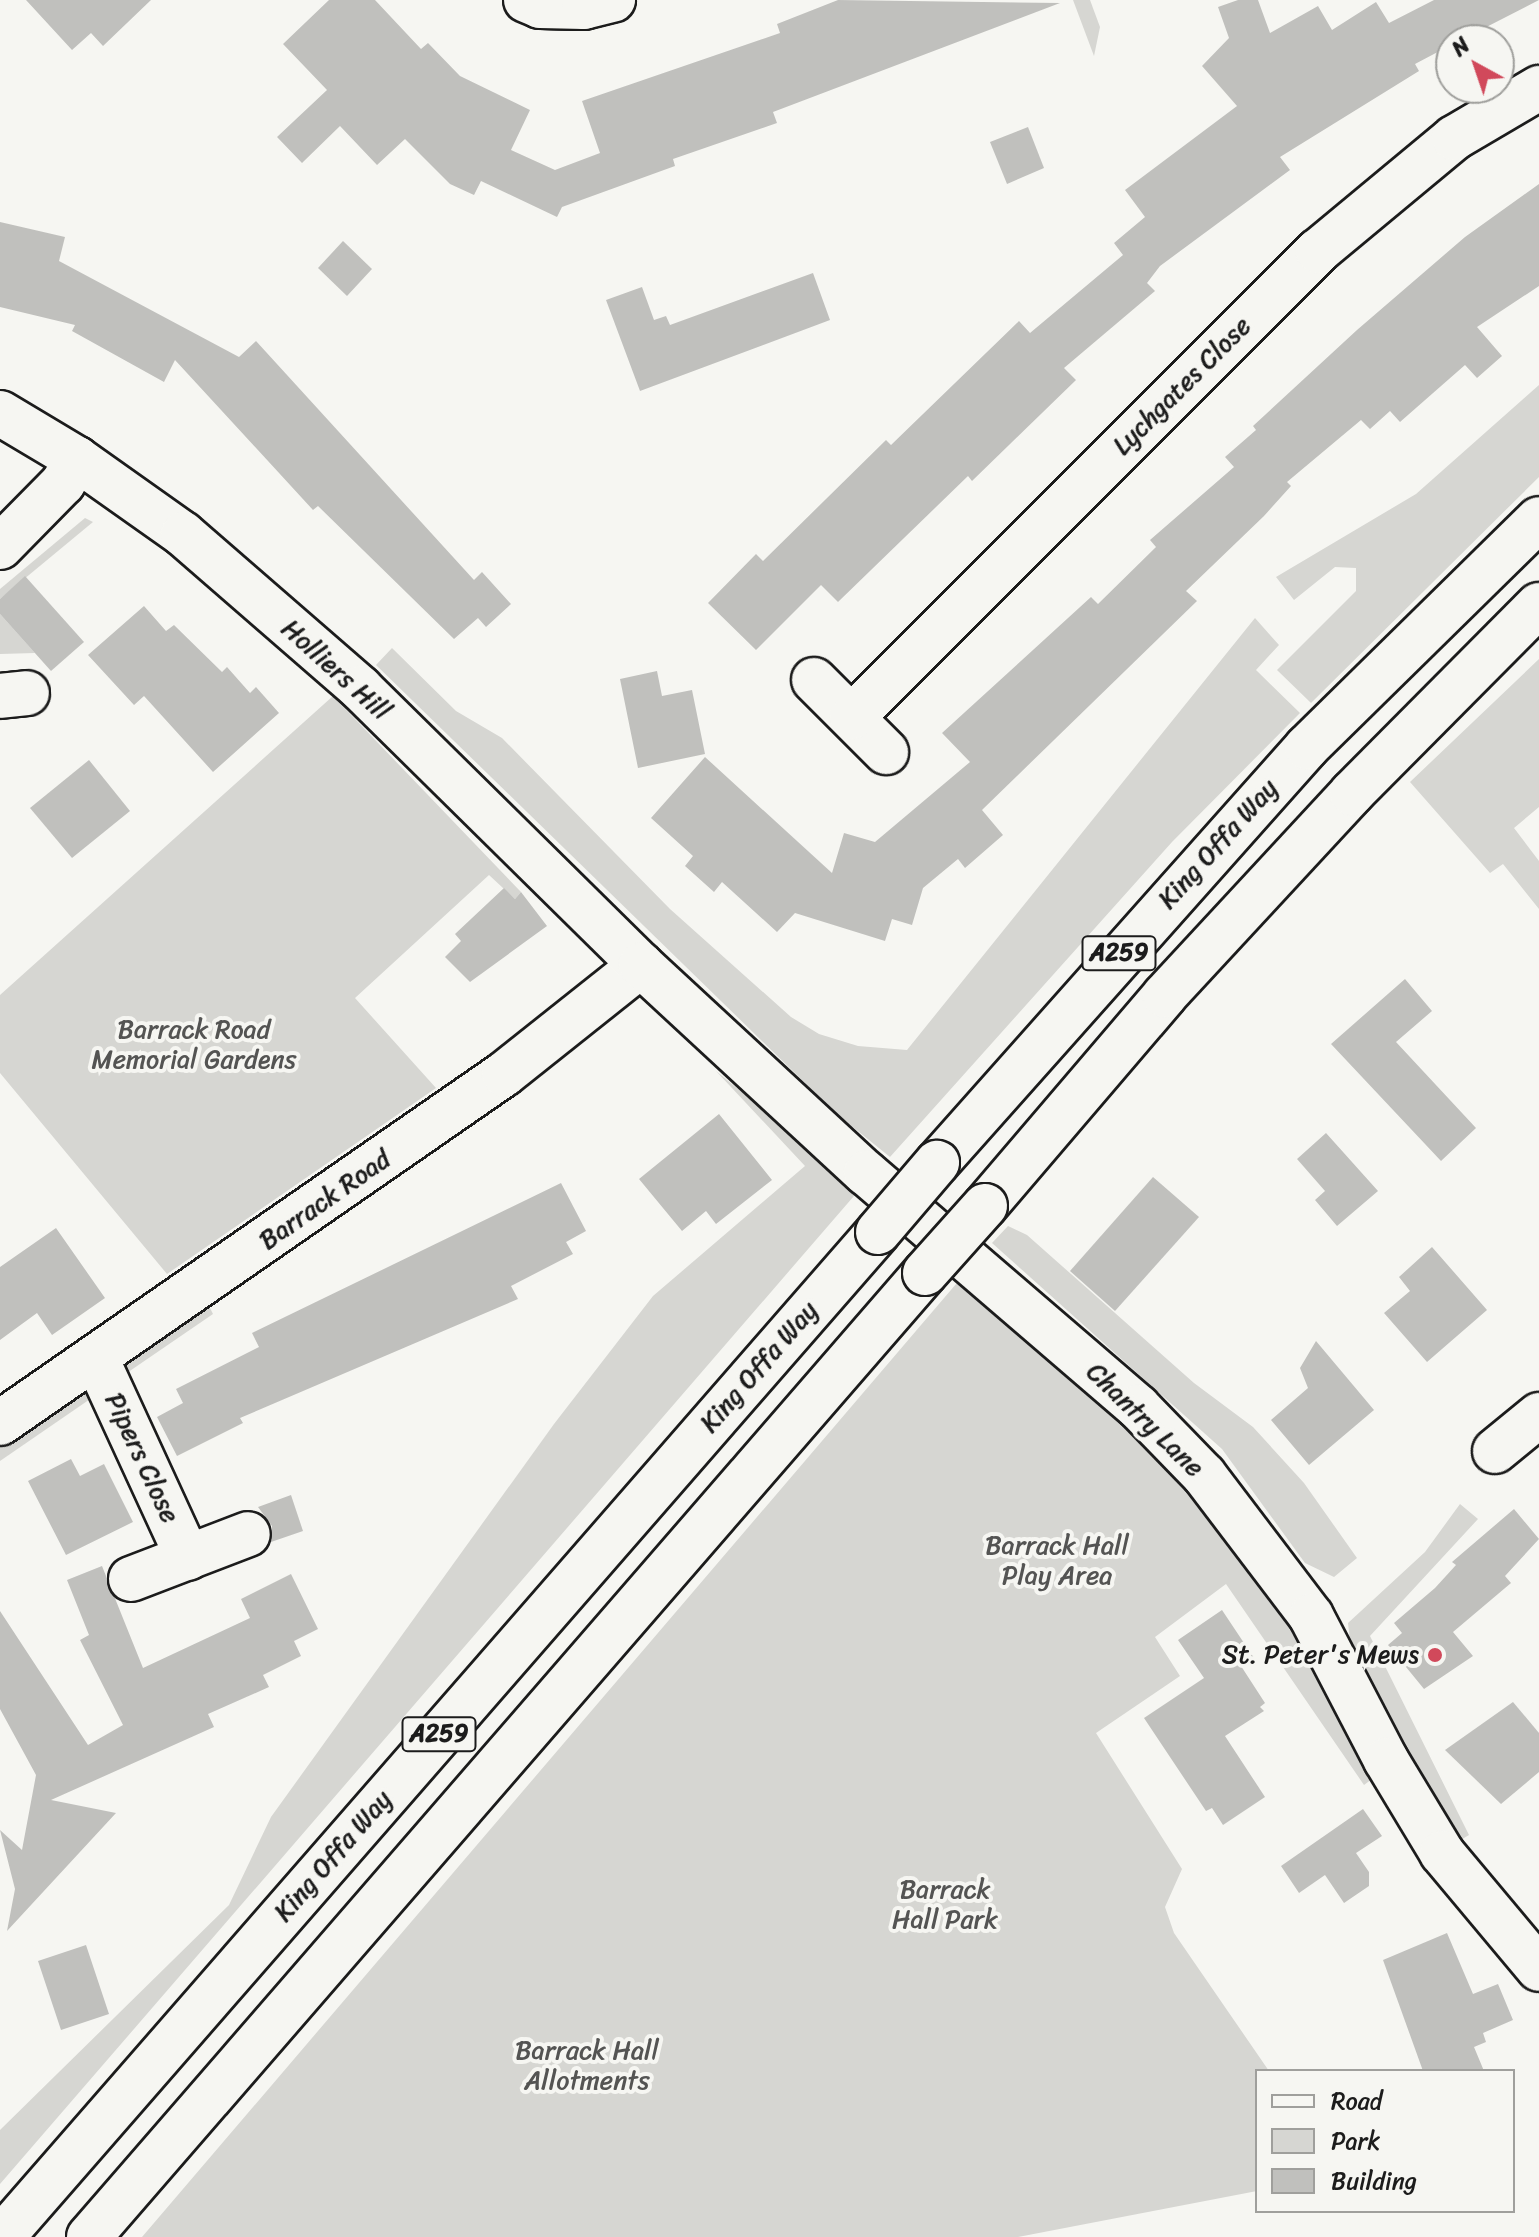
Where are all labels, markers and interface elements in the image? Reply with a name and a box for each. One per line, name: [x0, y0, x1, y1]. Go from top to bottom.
north arrow: [1435, 24, 1515, 104]
text: N: [1442, 27, 1479, 67]
street label: Lychgates Close: [1106, 310, 1258, 462]
street label: Holliers Hill: [275, 613, 397, 727]
street label: King Offa Way: [1152, 773, 1284, 915]
road number: A259: [1081, 933, 1157, 973]
park label: Barrack Road Memorial Gardens: [91, 1014, 297, 1076]
street label: Barrack Road: [253, 1143, 397, 1257]
street label: King Offa Way: [694, 1295, 824, 1439]
street label: Chantry Lane: [1080, 1356, 1210, 1484]
street label: Pipers Close: [98, 1388, 186, 1528]
park label: Barrack Hall Play Area: [985, 1530, 1129, 1592]
place label: St. Peter's Mews: [1220, 1639, 1419, 1671]
marker: St. Peter's Mews: [1426, 1646, 1444, 1664]
road number: A259: [401, 1714, 477, 1754]
street label: King Offa Way: [268, 1784, 398, 1928]
park label: Barrack Hall Park: [892, 1874, 998, 1936]
park label: Barrack Hall Allotments: [515, 2035, 659, 2096]
legend: [1255, 2069, 1515, 2213]
text: Road: [1331, 2080, 1382, 2122]
text: Park: [1331, 2120, 1380, 2162]
text: Building: [1331, 2160, 1417, 2202]

